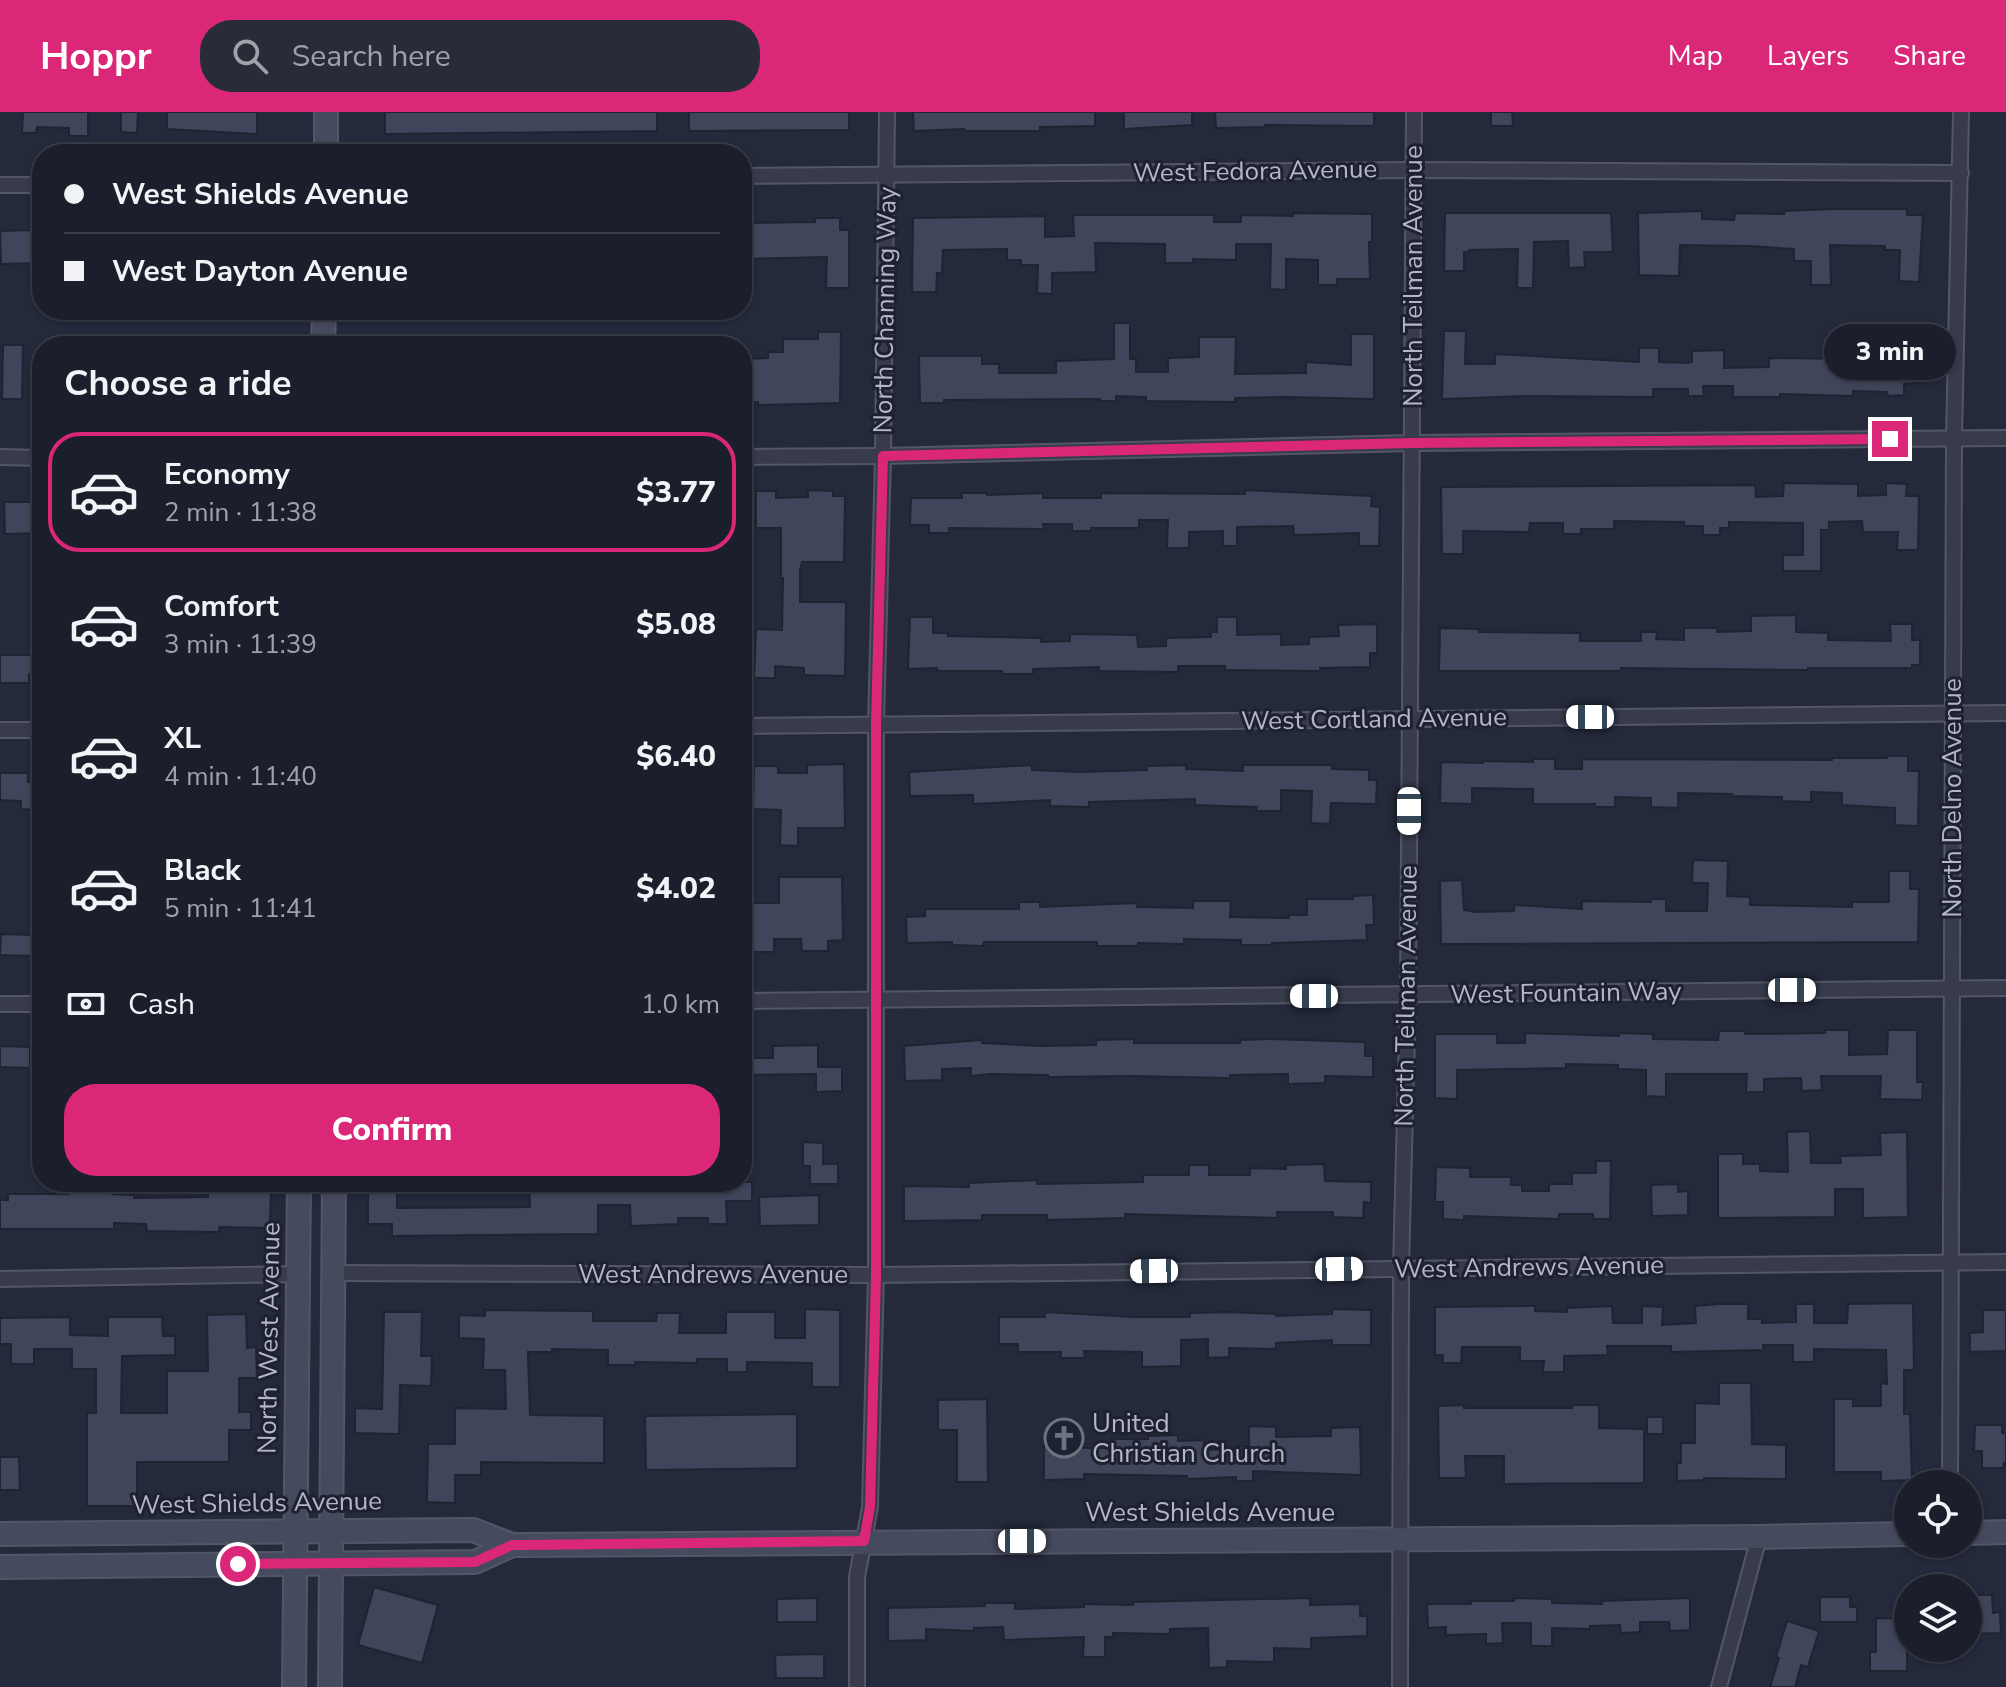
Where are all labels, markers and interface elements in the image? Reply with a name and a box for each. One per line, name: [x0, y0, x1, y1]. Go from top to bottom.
search box: [200, 20, 760, 92]
text: Hoppr: [40, 31, 152, 82]
icon: search: [228, 34, 272, 78]
text: Search here: [292, 36, 451, 77]
text: Map: [1668, 37, 1723, 75]
text: Layers: [1767, 37, 1849, 75]
text: Share: [1893, 37, 1966, 75]
street label: North Teilman Avenue: [1396, 145, 1431, 407]
street label: West Fedora Avenue: [1133, 151, 1377, 191]
text: West Shields Avenue: [112, 174, 409, 215]
street label: North Channing Way: [865, 186, 905, 434]
text: West Dayton Avenue: [112, 251, 408, 292]
callout: 3 min: [1824, 323, 1956, 379]
text: 3 min: [1856, 334, 1924, 369]
text: Choose a ride: [64, 359, 292, 408]
route end: [1872, 421, 1908, 457]
text: Economy: [164, 454, 290, 495]
icon: car: [68, 456, 140, 528]
text: $3.77: [636, 472, 716, 513]
text: 2 min · 11:38: [164, 495, 317, 530]
text: Comfort: [164, 586, 279, 627]
icon: car: [68, 588, 140, 660]
text: $5.08: [636, 604, 716, 645]
text: 3 min · 11:39: [164, 627, 317, 662]
street label: North Delno Avenue: [1935, 678, 1970, 918]
street label: West Cortland Avenue: [1241, 699, 1507, 739]
car: [1566, 705, 1614, 729]
text: XL: [164, 718, 201, 759]
icon: car: [68, 720, 140, 792]
text: $6.40: [636, 736, 716, 777]
text: 4 min · 11:40: [164, 759, 317, 794]
car: [1397, 787, 1421, 835]
text: Black: [164, 850, 241, 891]
icon: car: [68, 852, 140, 924]
street label: North Teilman Avenue: [1386, 865, 1426, 1127]
text: $4.02: [636, 868, 716, 909]
text: 5 min · 11:41: [164, 891, 317, 926]
street label: West Fountain Way: [1450, 973, 1682, 1013]
car: [1768, 978, 1816, 1002]
icon: cash: [64, 982, 108, 1026]
text: Cash: [128, 984, 195, 1025]
car: [1290, 984, 1338, 1008]
text: 1.0 km: [641, 987, 720, 1022]
button: Confirm: [64, 1084, 720, 1176]
street label: North West Avenue: [249, 1222, 289, 1454]
street label: West Andrews Avenue: [1394, 1247, 1664, 1287]
street label: West Andrews Avenue: [578, 1257, 848, 1292]
car: [1315, 1257, 1363, 1281]
car: [1130, 1259, 1178, 1283]
place label: United Christian Church: [1092, 1406, 1285, 1471]
church icon: United Christian Church: [1043, 1417, 1085, 1459]
map controls: [1894, 1470, 1982, 1662]
button: locate: [1894, 1470, 1982, 1558]
street label: West Shields Avenue: [132, 1483, 382, 1523]
street label: West Shields Avenue: [1085, 1495, 1335, 1530]
car: [998, 1529, 1046, 1553]
route start: [220, 1546, 256, 1582]
button: layers: [1894, 1574, 1982, 1662]

